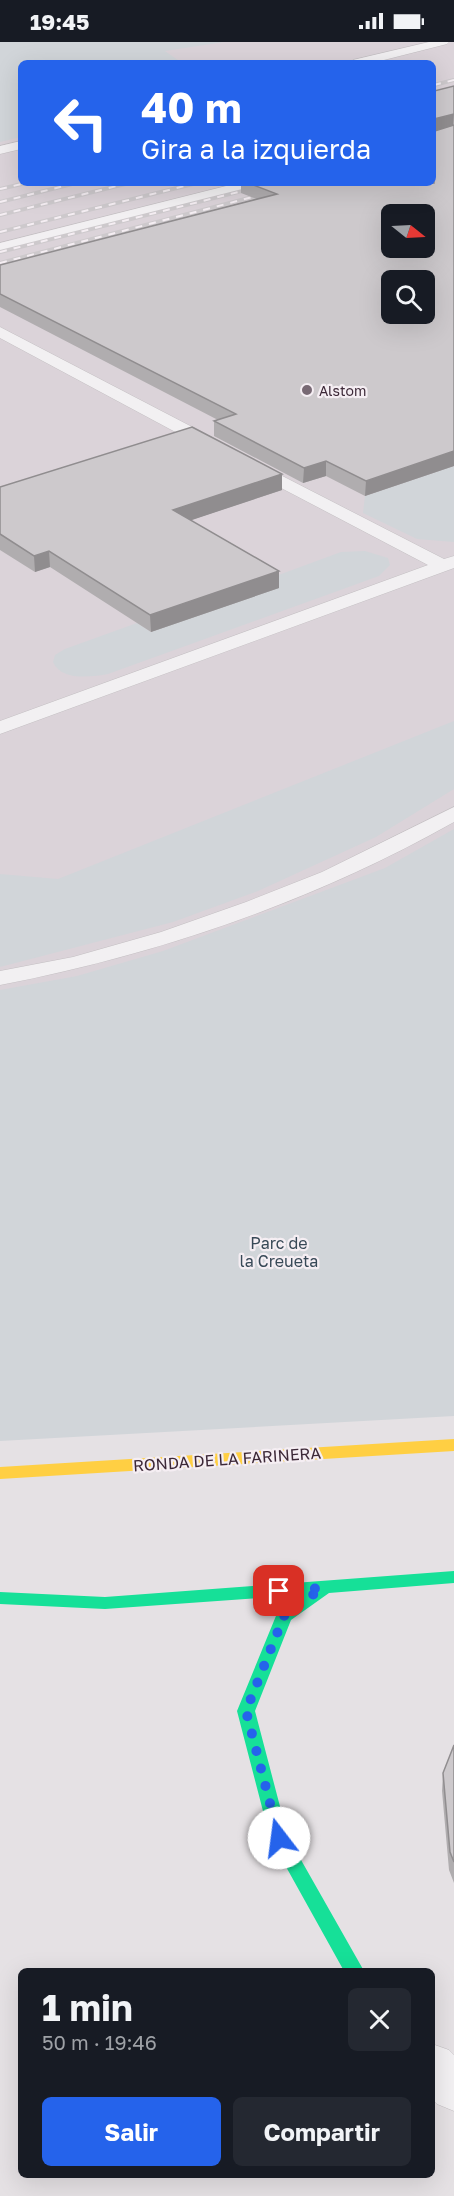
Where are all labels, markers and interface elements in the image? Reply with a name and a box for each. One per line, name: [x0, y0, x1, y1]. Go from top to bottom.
text: 19:45: [30, 8, 90, 35]
text: 40 m: [141, 82, 242, 132]
icon: left: [42, 84, 120, 162]
text: Gira a la izquierda: [141, 133, 371, 165]
north arrow: [381, 204, 435, 258]
map controls: [381, 204, 435, 324]
button: search: [381, 270, 435, 324]
place label: Alstom: [319, 382, 366, 399]
marker: Alstom: [300, 383, 314, 397]
park label: Parc de la Creueta: [240, 1233, 318, 1271]
street label: RONDA DE LA FARINERA: [132, 1442, 322, 1476]
pin: [253, 1565, 304, 1616]
icon: arrive: [262, 1574, 295, 1607]
position arrow: [247, 1806, 311, 1870]
text: 1 min: [42, 1986, 133, 2029]
button: close: [348, 1988, 411, 2051]
text: 50 m · 19:46: [42, 2030, 157, 2054]
button: Salir: [42, 2097, 221, 2166]
button: Compartir: [233, 2097, 411, 2166]

